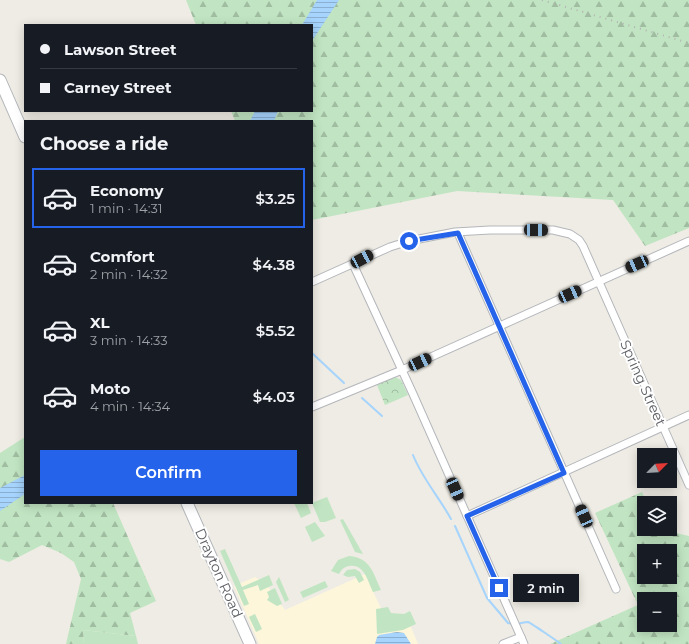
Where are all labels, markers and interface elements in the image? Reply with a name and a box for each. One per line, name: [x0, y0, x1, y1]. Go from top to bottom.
text: Lawson Street: [64, 40, 176, 59]
text: Carney Street: [64, 78, 171, 97]
text: Choose a ride: [40, 133, 168, 155]
icon: car: [42, 180, 78, 216]
text: Economy: [90, 181, 163, 200]
text: $3.25: [256, 189, 295, 208]
text: 1 min · 14:31: [90, 200, 162, 216]
car: [524, 224, 548, 236]
route start: [400, 232, 418, 250]
icon: car: [42, 246, 78, 282]
text: Comfort: [90, 247, 155, 266]
car: [349, 248, 375, 270]
car: [624, 254, 650, 274]
text: $4.38: [253, 255, 295, 274]
text: 2 min · 14:32: [90, 266, 168, 282]
car: [557, 284, 583, 304]
icon: car: [42, 312, 78, 348]
text: XL: [90, 313, 109, 332]
text: $5.52: [256, 321, 295, 340]
text: 3 min · 14:33: [90, 332, 168, 348]
street label: Spring Street: [616, 337, 670, 429]
car: [407, 351, 433, 373]
icon: car: [42, 378, 78, 414]
text: Moto: [90, 379, 130, 398]
text: $4.03: [253, 387, 295, 406]
text: 4 min · 14:34: [90, 398, 170, 414]
north arrow: [637, 448, 677, 488]
map controls: [637, 448, 677, 632]
button: Confirm: [40, 450, 297, 496]
car: [445, 476, 465, 502]
button: layers: [637, 496, 677, 536]
car: [574, 503, 594, 529]
street label: Drayton Road: [191, 525, 247, 621]
button: +: [637, 544, 677, 584]
callout: 2 min: [513, 574, 579, 602]
route end: [490, 579, 508, 597]
text: 2 min: [527, 580, 565, 596]
button: −: [637, 592, 677, 632]

